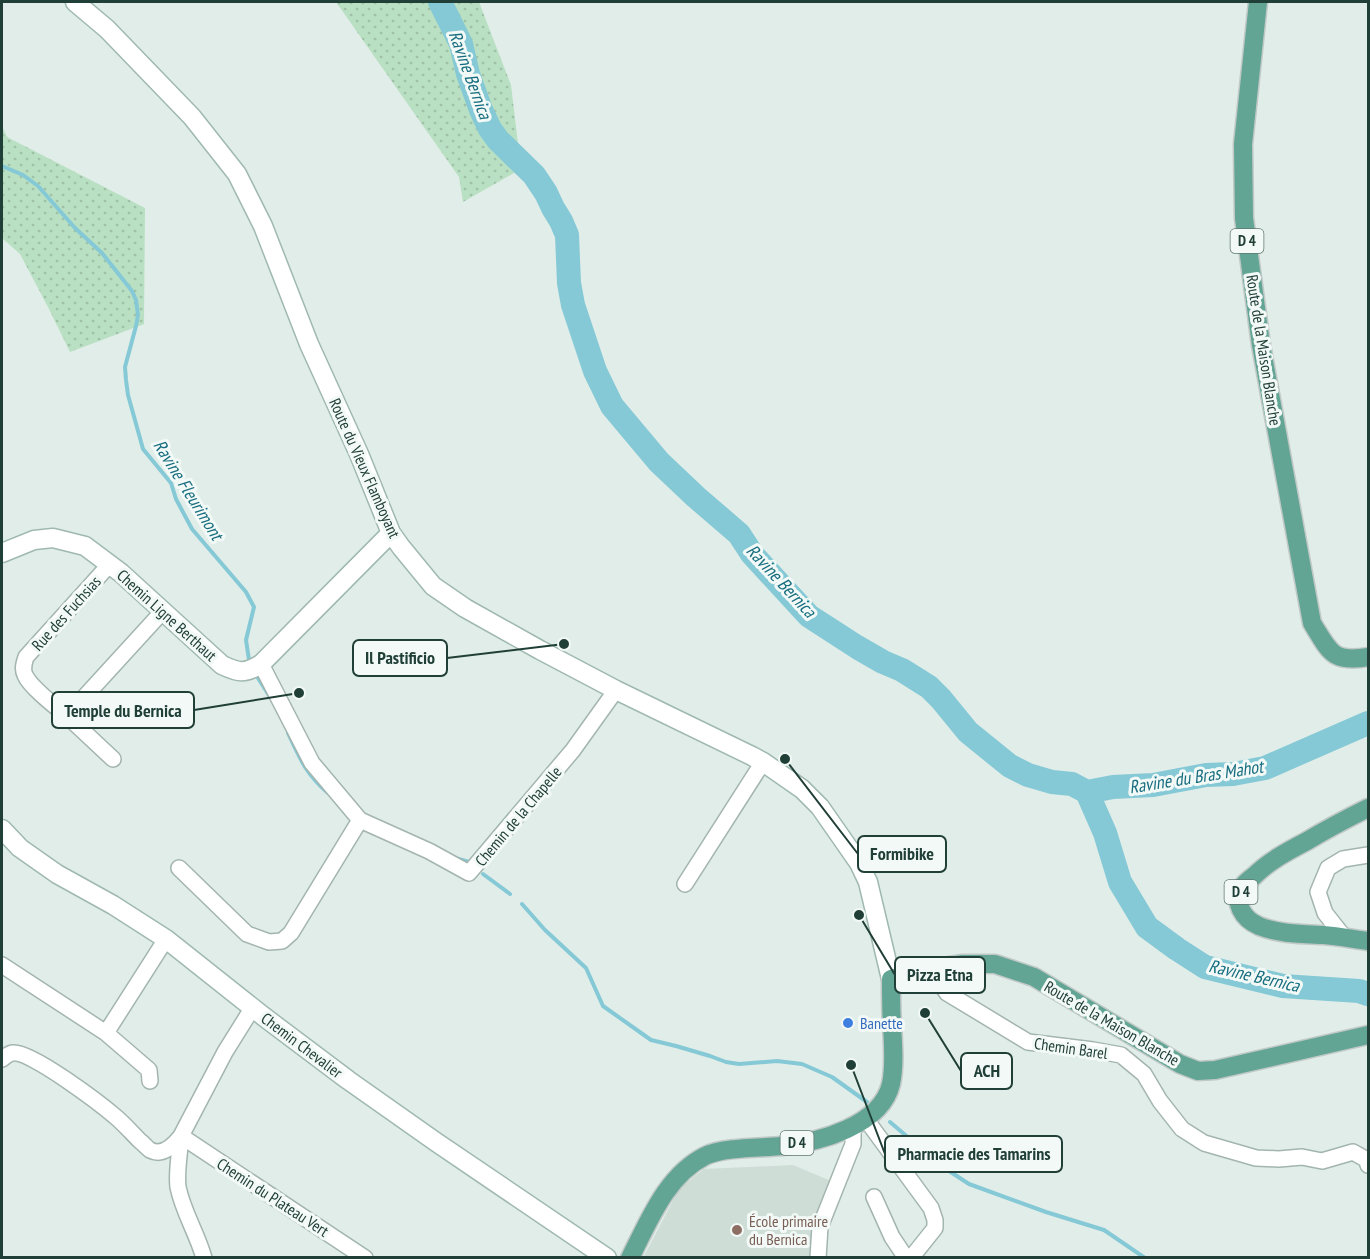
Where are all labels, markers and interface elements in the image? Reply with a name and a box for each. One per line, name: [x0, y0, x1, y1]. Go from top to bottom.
water label: Ravine Bernica: [444, 28, 497, 123]
road number: D 4: [1230, 229, 1264, 253]
street label: Route de la Maison Blanche: [1242, 273, 1286, 427]
street label: Route du Vieux Flamboyant: [325, 395, 405, 541]
water label: Ravine Fleurimont: [148, 435, 229, 546]
water label: Ravine Bernica: [742, 539, 822, 623]
street label: Chemin Ligne Berthaut: [113, 565, 221, 665]
street label: Rue des Fuchsias: [27, 571, 105, 655]
callout: Il Pastificio: [353, 640, 447, 676]
text: Il Pastificio: [365, 646, 435, 669]
callout: Temple du Bernica: [52, 692, 194, 728]
text: Temple du Bernica: [64, 699, 182, 722]
water label: Ravine du Bras Mahot: [1127, 754, 1266, 798]
street label: Chemin de la Chapelle: [470, 762, 566, 870]
callout: Formibike: [858, 836, 946, 872]
text: Formibike: [870, 842, 934, 865]
road number: D 4: [1224, 880, 1258, 904]
water label: Ravine Bernica: [1207, 954, 1302, 997]
callout: Pizza Etna: [895, 957, 985, 993]
text: Pizza Etna: [907, 963, 973, 986]
street label: Route de la Maison Blanche: [1041, 976, 1183, 1070]
street label: Chemin Chevalier: [257, 1008, 347, 1082]
place label: Banette: [860, 1013, 903, 1033]
marker: Banette: [841, 1016, 855, 1030]
street label: Chemin Barel: [1033, 1033, 1109, 1063]
callout: ACH: [961, 1053, 1012, 1089]
text: ACH: [973, 1059, 1000, 1082]
road number: D 4: [780, 1131, 814, 1155]
callout: Pharmacie des Tamarins: [885, 1136, 1062, 1172]
text: Pharmacie des Tamarins: [897, 1142, 1051, 1165]
street label: Chemin du Plateau Vert: [213, 1153, 333, 1241]
place label: École primaire du Bernica: [749, 1211, 828, 1249]
marker: École primaire du Bernica: [730, 1223, 744, 1237]

